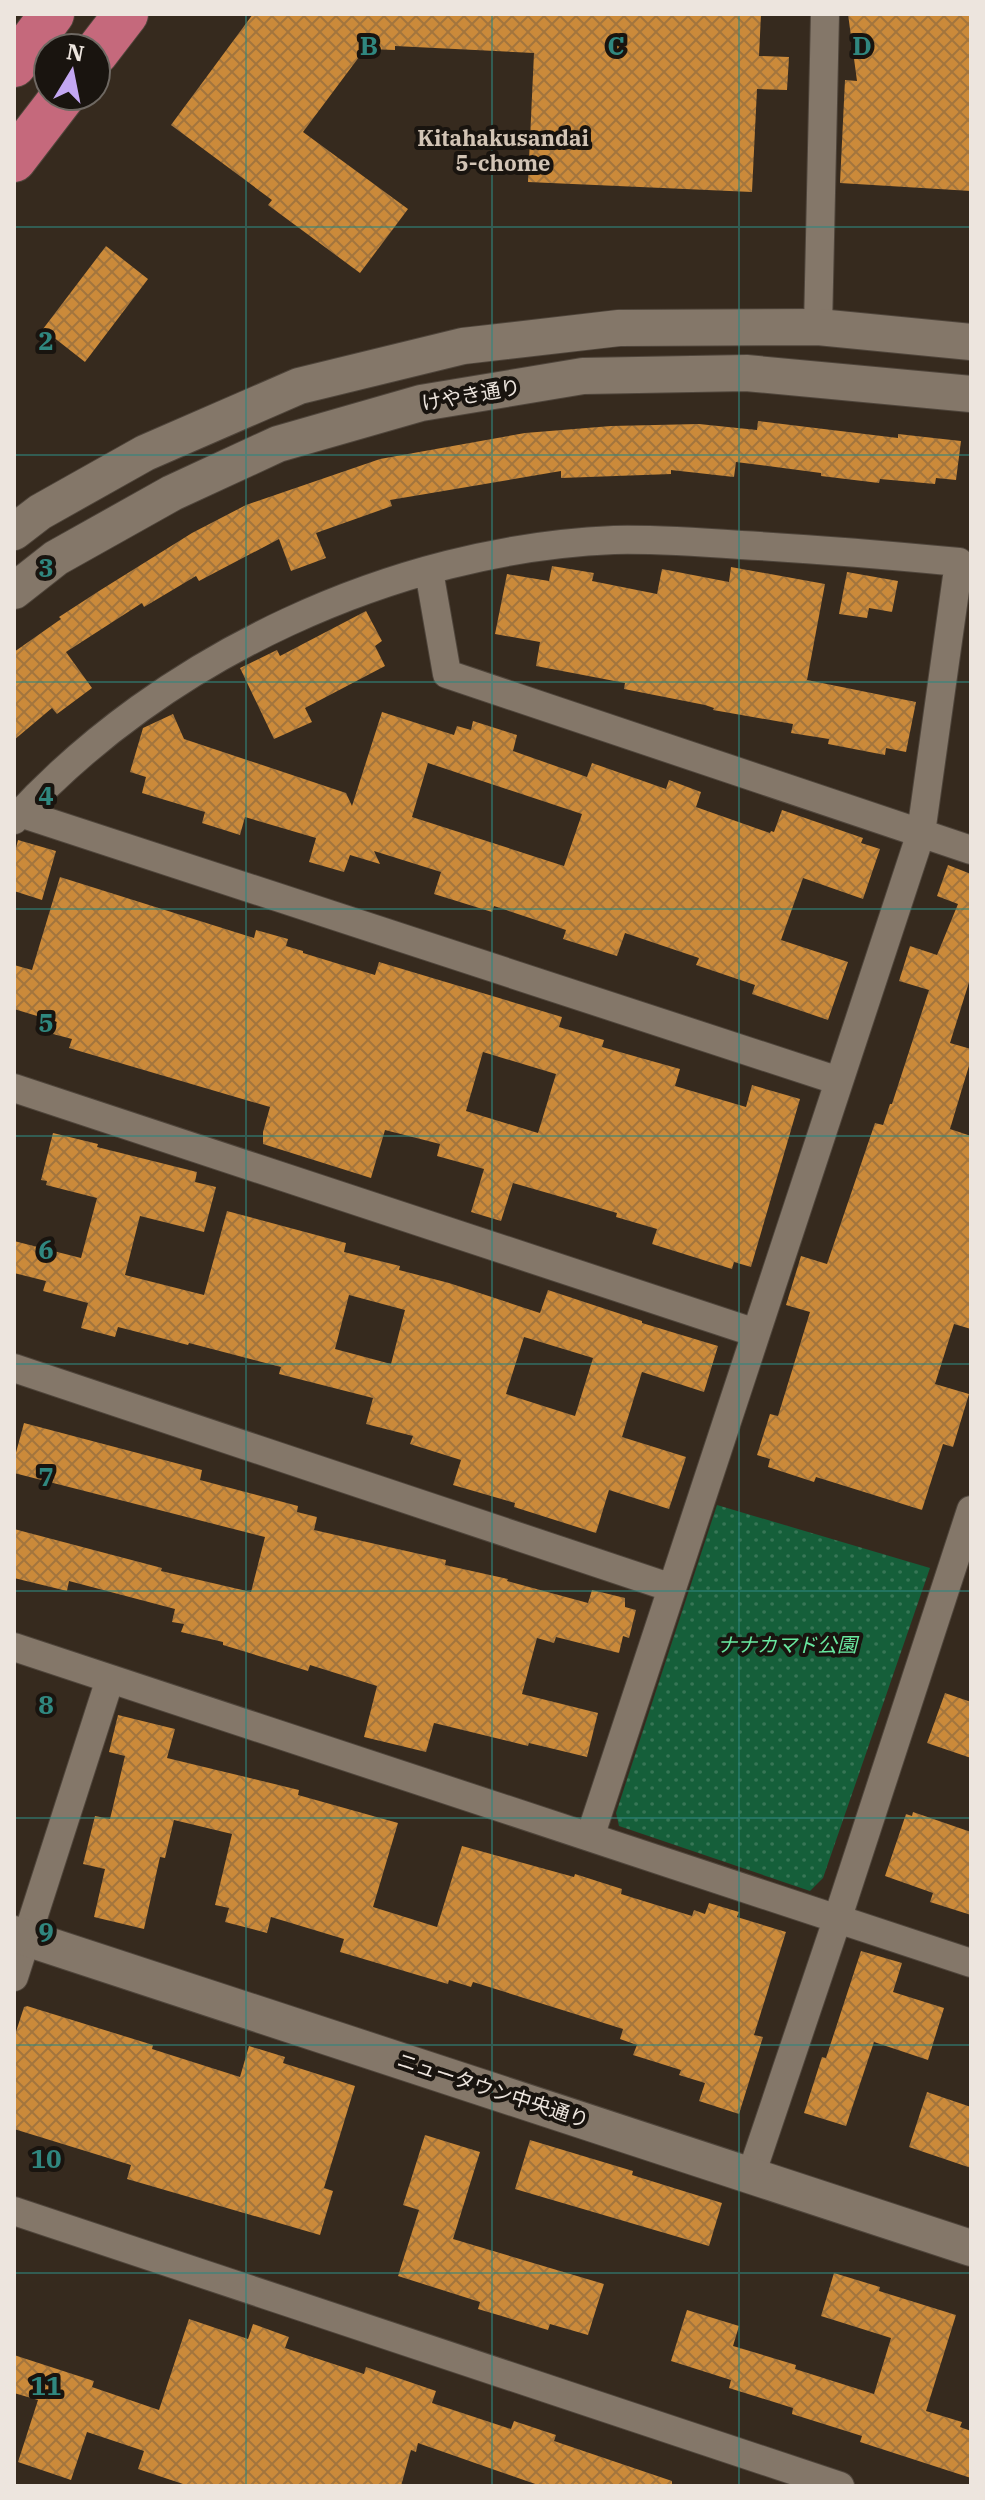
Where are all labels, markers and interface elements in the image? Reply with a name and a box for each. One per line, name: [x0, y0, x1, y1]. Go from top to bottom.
text: B: [360, 28, 378, 62]
text: C: [607, 28, 625, 62]
text: D: [852, 28, 872, 62]
north arrow: [32, 32, 112, 112]
text: N: [64, 36, 87, 68]
district label: Kitahakusandai 5-chome: [417, 123, 589, 177]
text: 2: [38, 323, 54, 357]
street label: けやき通り: [419, 373, 522, 416]
text: 3: [38, 550, 54, 584]
text: 4: [38, 778, 54, 812]
text: 5: [38, 1005, 54, 1039]
text: 6: [38, 1232, 54, 1266]
text: 7: [38, 1459, 54, 1493]
park label: ナナカマド公園: [717, 1631, 860, 1658]
text: 8: [38, 1687, 54, 1721]
text: 9: [38, 1914, 54, 1948]
street label: ニュータウン中央通り: [394, 2046, 592, 2133]
text: 10: [30, 2141, 62, 2175]
text: 11: [30, 2368, 62, 2402]

